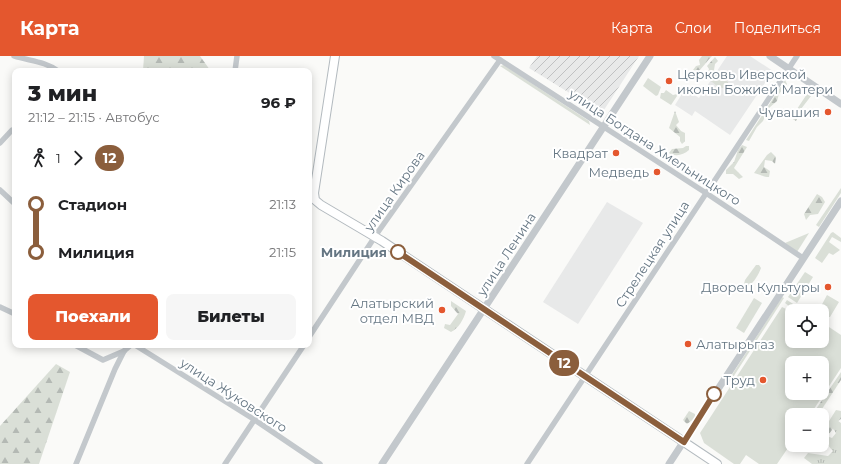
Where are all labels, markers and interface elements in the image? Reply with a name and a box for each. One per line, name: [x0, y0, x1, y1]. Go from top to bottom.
text: Карта: [20, 17, 80, 40]
text: Карта: [611, 19, 653, 37]
text: Слои: [675, 19, 712, 37]
text: Поделиться: [734, 19, 821, 37]
place label: Церковь Иверской иконы Божией Матери: [677, 66, 833, 97]
marker: Церковь Иверской иконы Божией Матери: [664, 76, 674, 86]
text: 3 мин: [28, 80, 97, 107]
street label: улица Богдана Хмельницкого: [565, 85, 744, 209]
text: 96 ₽: [261, 93, 296, 112]
place label: Чувашия: [759, 104, 820, 120]
marker: Чувашия: [823, 107, 833, 117]
text: 21:12 – 21:15 · Автобус: [28, 109, 160, 125]
place label: Квадрат: [552, 145, 609, 161]
icon: walk: [28, 147, 50, 169]
icon: forward: [67, 147, 89, 169]
street label: улица Кирова: [360, 148, 428, 235]
marker: Квадрат: [611, 148, 621, 158]
text: 12: [103, 149, 116, 167]
text: 1: [56, 150, 61, 166]
place label: Медведь: [589, 164, 649, 180]
marker: Медведь: [652, 167, 662, 177]
text: Стадион: [58, 195, 127, 214]
text: 21:13: [269, 196, 296, 212]
street label: Стрелецкая улица: [611, 198, 693, 310]
street label: улица Ленина: [473, 209, 539, 300]
text: Милиция: [58, 243, 134, 262]
text: 21:15: [269, 244, 296, 260]
place label: Милиция: [321, 244, 387, 260]
marker: Милиция: [390, 244, 406, 260]
place label: Дворец Культуры: [701, 279, 820, 295]
marker: Дворец Культуры: [823, 282, 833, 292]
button: Поехали: [28, 294, 158, 340]
button: Билеты: [166, 294, 296, 340]
place label: Алатырский отдел МВД: [351, 295, 434, 326]
map controls: [785, 304, 829, 452]
button: locate: [785, 304, 829, 348]
marker: Алатырский отдел МВД: [437, 305, 447, 315]
place label: Алатырьгаз: [696, 336, 775, 352]
marker: Алатырьгаз: [683, 339, 693, 349]
line badge: 12: [546, 350, 582, 376]
street label: улица Жуковского: [177, 354, 291, 436]
text: 12: [557, 354, 571, 372]
button: +: [785, 356, 829, 400]
place label: Труд: [723, 372, 755, 388]
marker: Труд: [758, 375, 768, 385]
unlabelled marker: [706, 386, 722, 402]
button: −: [785, 408, 829, 452]

